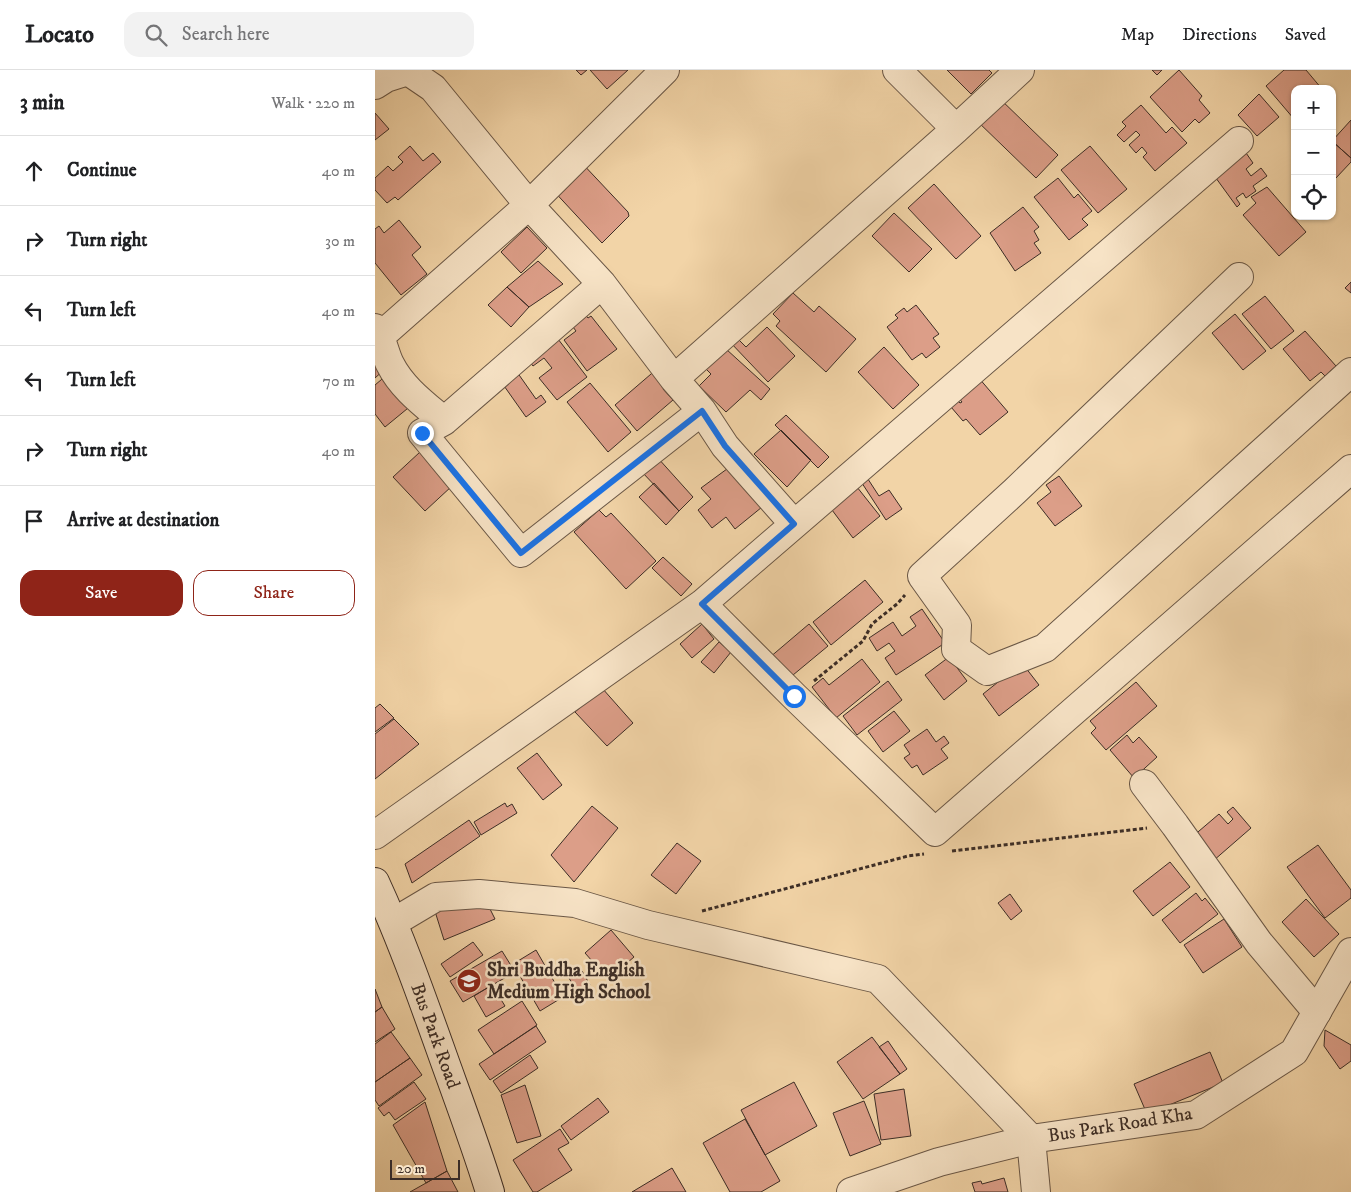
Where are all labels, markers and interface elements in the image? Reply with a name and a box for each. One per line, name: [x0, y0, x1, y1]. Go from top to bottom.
search box: [124, 12, 474, 57]
text: Locato: [25, 20, 94, 50]
icon: search: [142, 21, 170, 49]
text: Search here: [182, 23, 270, 46]
text: Map: [1121, 24, 1154, 46]
text: Directions: [1182, 24, 1257, 46]
text: Saved: [1285, 24, 1326, 46]
map controls: [1291, 85, 1336, 220]
button: +: [1291, 85, 1336, 130]
text: 3 min: [20, 90, 65, 116]
text: Walk · 220 m: [271, 93, 355, 113]
button: −: [1291, 130, 1336, 175]
icon: ahead: [20, 157, 48, 185]
text: Continue: [67, 159, 137, 182]
text: 40 m: [322, 161, 355, 181]
button: locate: [1291, 175, 1336, 220]
icon: right: [20, 227, 48, 255]
text: Turn right: [67, 229, 147, 252]
text: 30 m: [325, 231, 355, 251]
icon: left: [20, 297, 48, 325]
text: Turn left: [67, 299, 136, 322]
text: 40 m: [322, 301, 355, 321]
icon: left: [20, 367, 48, 395]
text: Turn left: [67, 369, 136, 392]
text: 70 m: [323, 371, 355, 391]
route end: [411, 422, 434, 445]
icon: right: [20, 437, 48, 465]
text: Turn right: [67, 439, 147, 462]
text: 40 m: [322, 441, 355, 461]
icon: arrive: [20, 507, 48, 535]
text: Arrive at destination: [67, 509, 219, 532]
button: Save: [20, 570, 183, 616]
button: Share: [193, 570, 355, 616]
route start: [783, 685, 806, 708]
place label: Shri Buddha English Medium High School: [487, 959, 650, 1004]
school or university icon: Shri Buddha English Medium High School: [456, 968, 482, 994]
street label: Bus Park Road: [405, 980, 465, 1092]
street label: Bus Park Road Kha: [1046, 1102, 1194, 1148]
scale bar: [390, 1157, 460, 1180]
text: 20 m: [397, 1160, 425, 1178]

